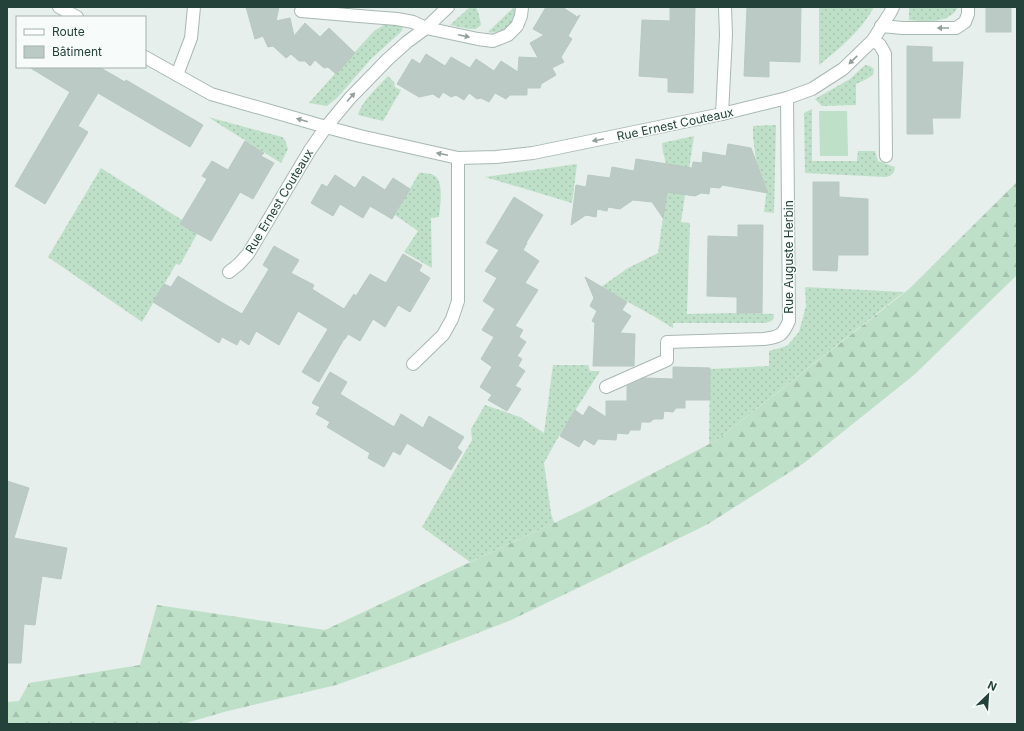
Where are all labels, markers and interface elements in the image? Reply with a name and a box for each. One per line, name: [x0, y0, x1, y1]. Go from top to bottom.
legend: [16, 16, 146, 68]
text: Route: [52, 24, 85, 39]
one-way arrow: [936, 25, 949, 31]
one-way arrow: [458, 33, 470, 39]
text: Bâtiment: [52, 44, 102, 59]
one-way arrow: [848, 55, 858, 65]
one-way arrow: [346, 92, 356, 102]
street label: Rue Ernest Couteaux: [615, 104, 735, 144]
one-way arrow: [296, 117, 308, 123]
one-way arrow: [592, 137, 604, 143]
street label: Rue Ernest Couteaux: [242, 146, 316, 256]
one-way arrow: [436, 151, 448, 157]
street label: Rue Auguste Herbin: [781, 200, 796, 314]
north arrow: [968, 675, 1008, 715]
text: N: [985, 678, 999, 694]

